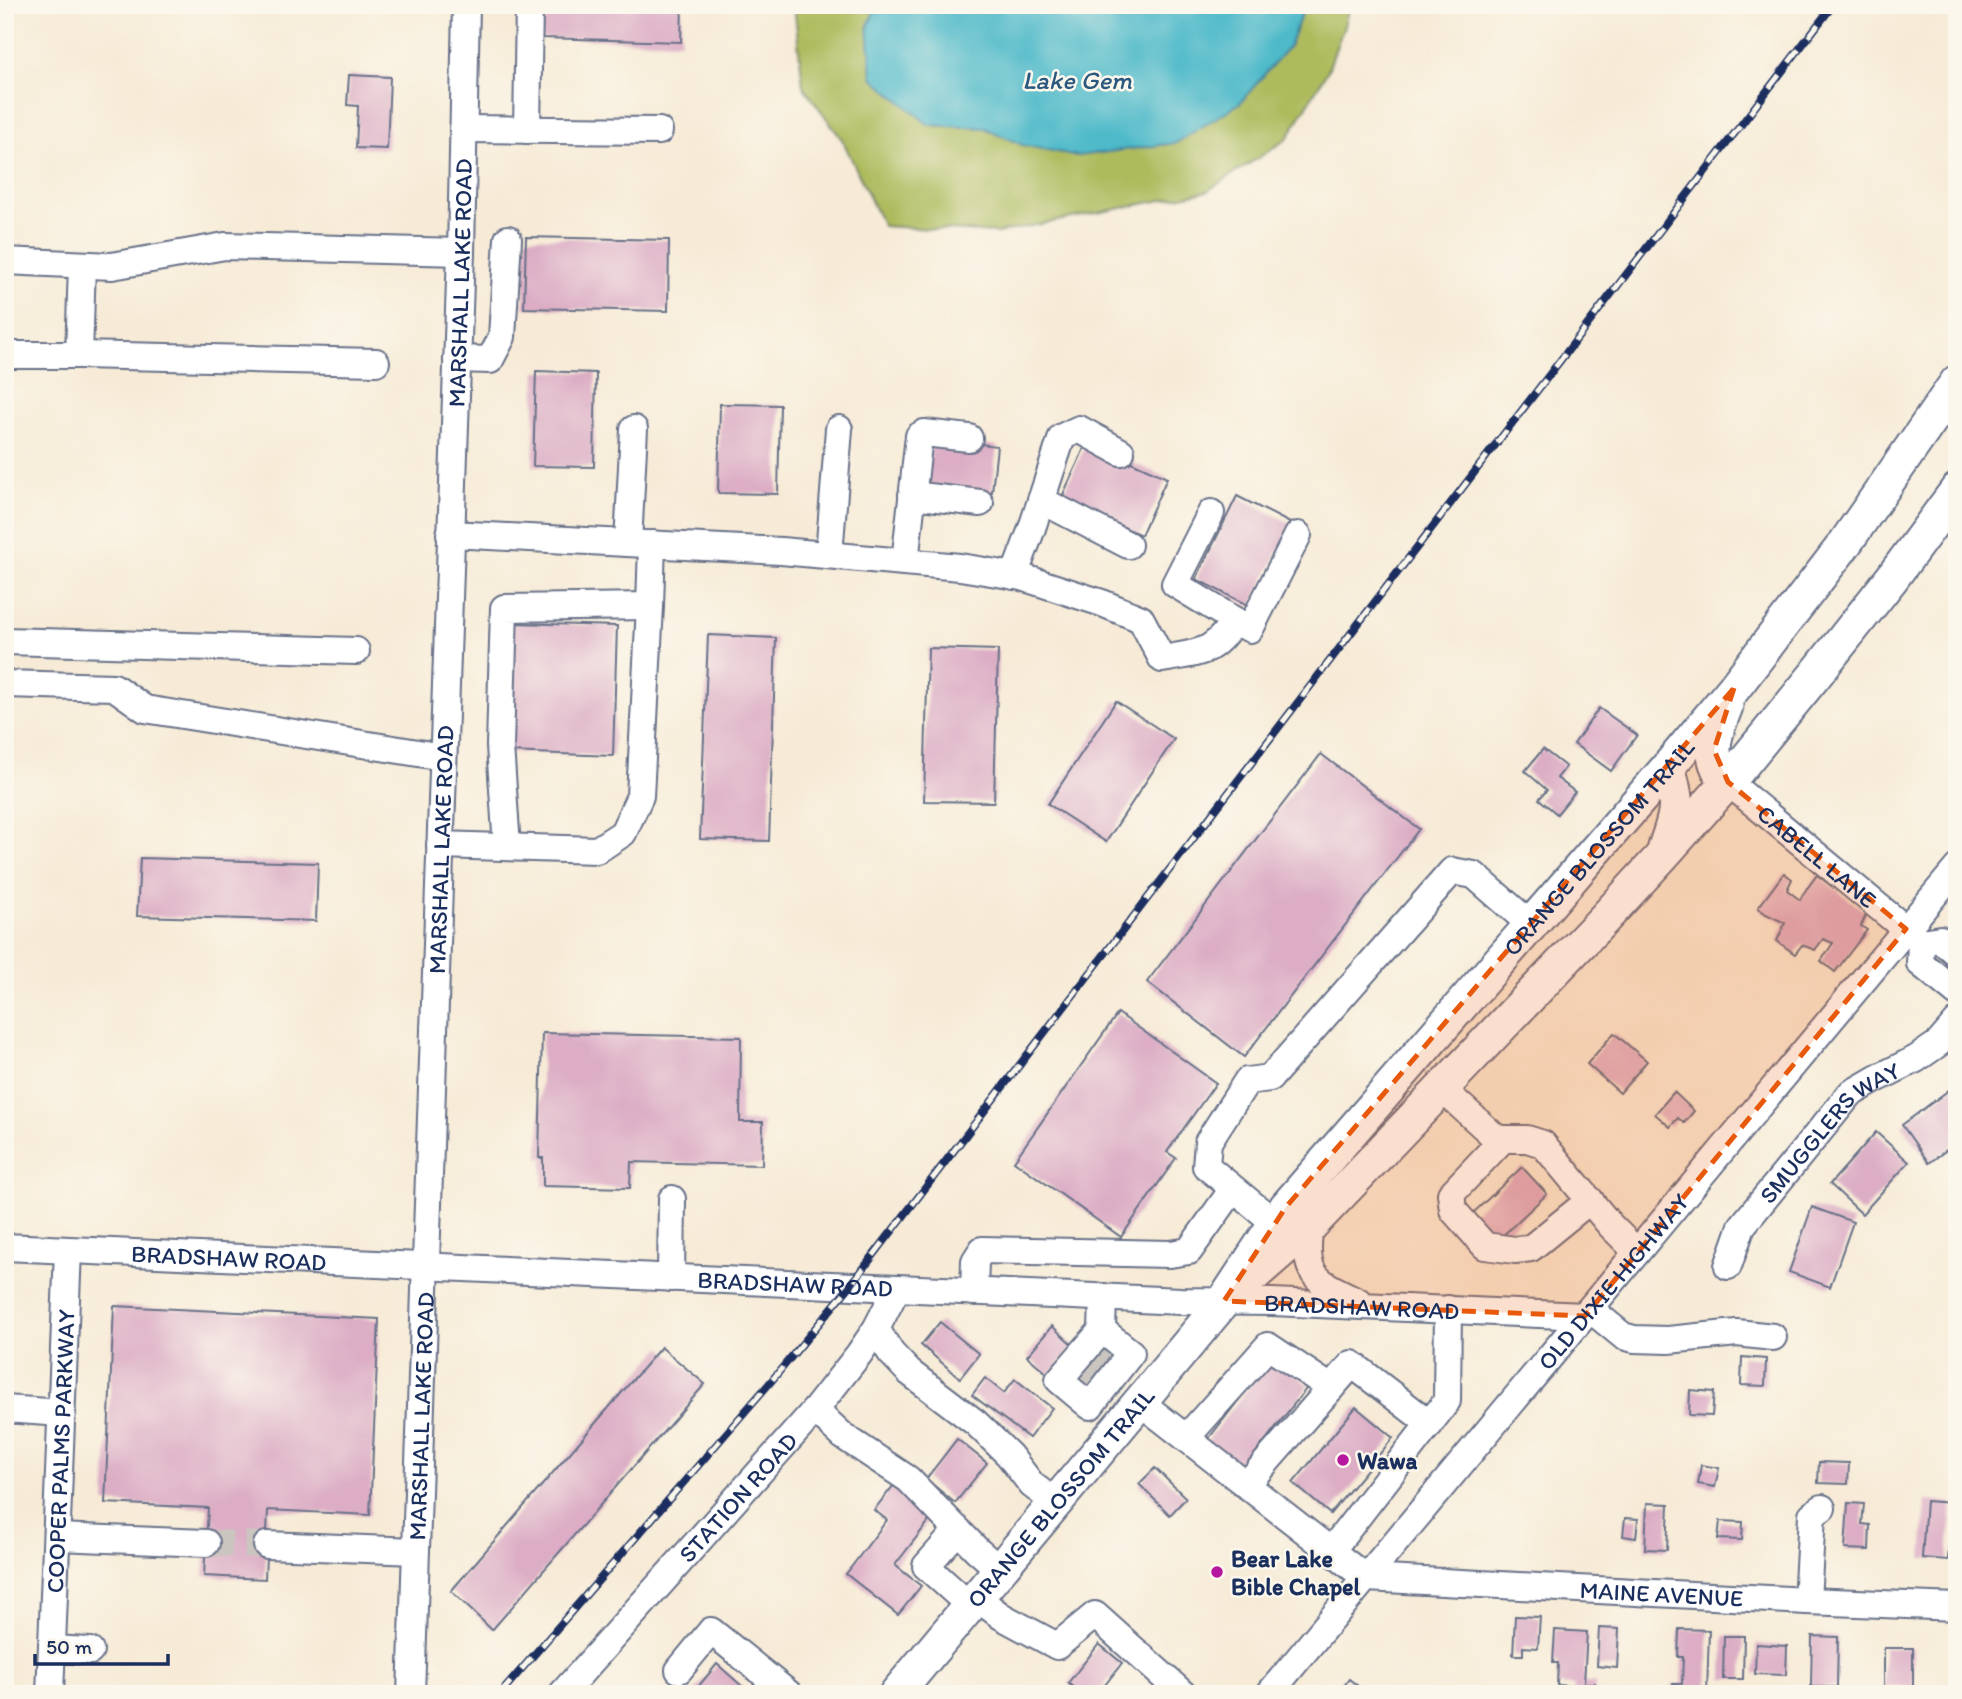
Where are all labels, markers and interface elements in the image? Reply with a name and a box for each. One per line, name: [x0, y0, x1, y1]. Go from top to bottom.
water label: Lake Gem: [1022, 64, 1132, 96]
street label: MARSHALL LAKE ROAD: [441, 158, 477, 408]
street label: MARSHALL LAKE ROAD: [421, 725, 459, 974]
street label: ORANGE BLOSSOM TRAIL: [1497, 733, 1700, 961]
street label: CABELL LANE: [1752, 798, 1883, 914]
street label: SMUGGLERS WAY: [1752, 1055, 1905, 1209]
street label: OLD DIXIE HIGHWAY: [1531, 1187, 1695, 1375]
street label: BRADSHAW ROAD: [130, 1238, 327, 1276]
street label: BRADSHAW ROAD: [697, 1264, 893, 1302]
street label: BRADSHAW ROAD: [1264, 1287, 1460, 1325]
street label: MARSHALL LAKE ROAD: [402, 1291, 439, 1541]
street label: COOPER PALMS PARKWAY: [40, 1308, 80, 1594]
street label: ORANGE BLOSSOM TRAIL: [960, 1382, 1160, 1613]
street label: STATION ROAD: [672, 1426, 803, 1568]
place label: Wawa: [1357, 1446, 1418, 1475]
marker: Wawa: [1335, 1452, 1351, 1468]
place label: Bear Lake Bible Chapel: [1231, 1544, 1361, 1602]
marker: Bear Lake Bible Chapel: [1209, 1564, 1225, 1580]
street label: MAINE AVENUE: [1579, 1575, 1744, 1612]
scale bar: [35, 1622, 168, 1666]
text: 50 m: [46, 1634, 93, 1659]

